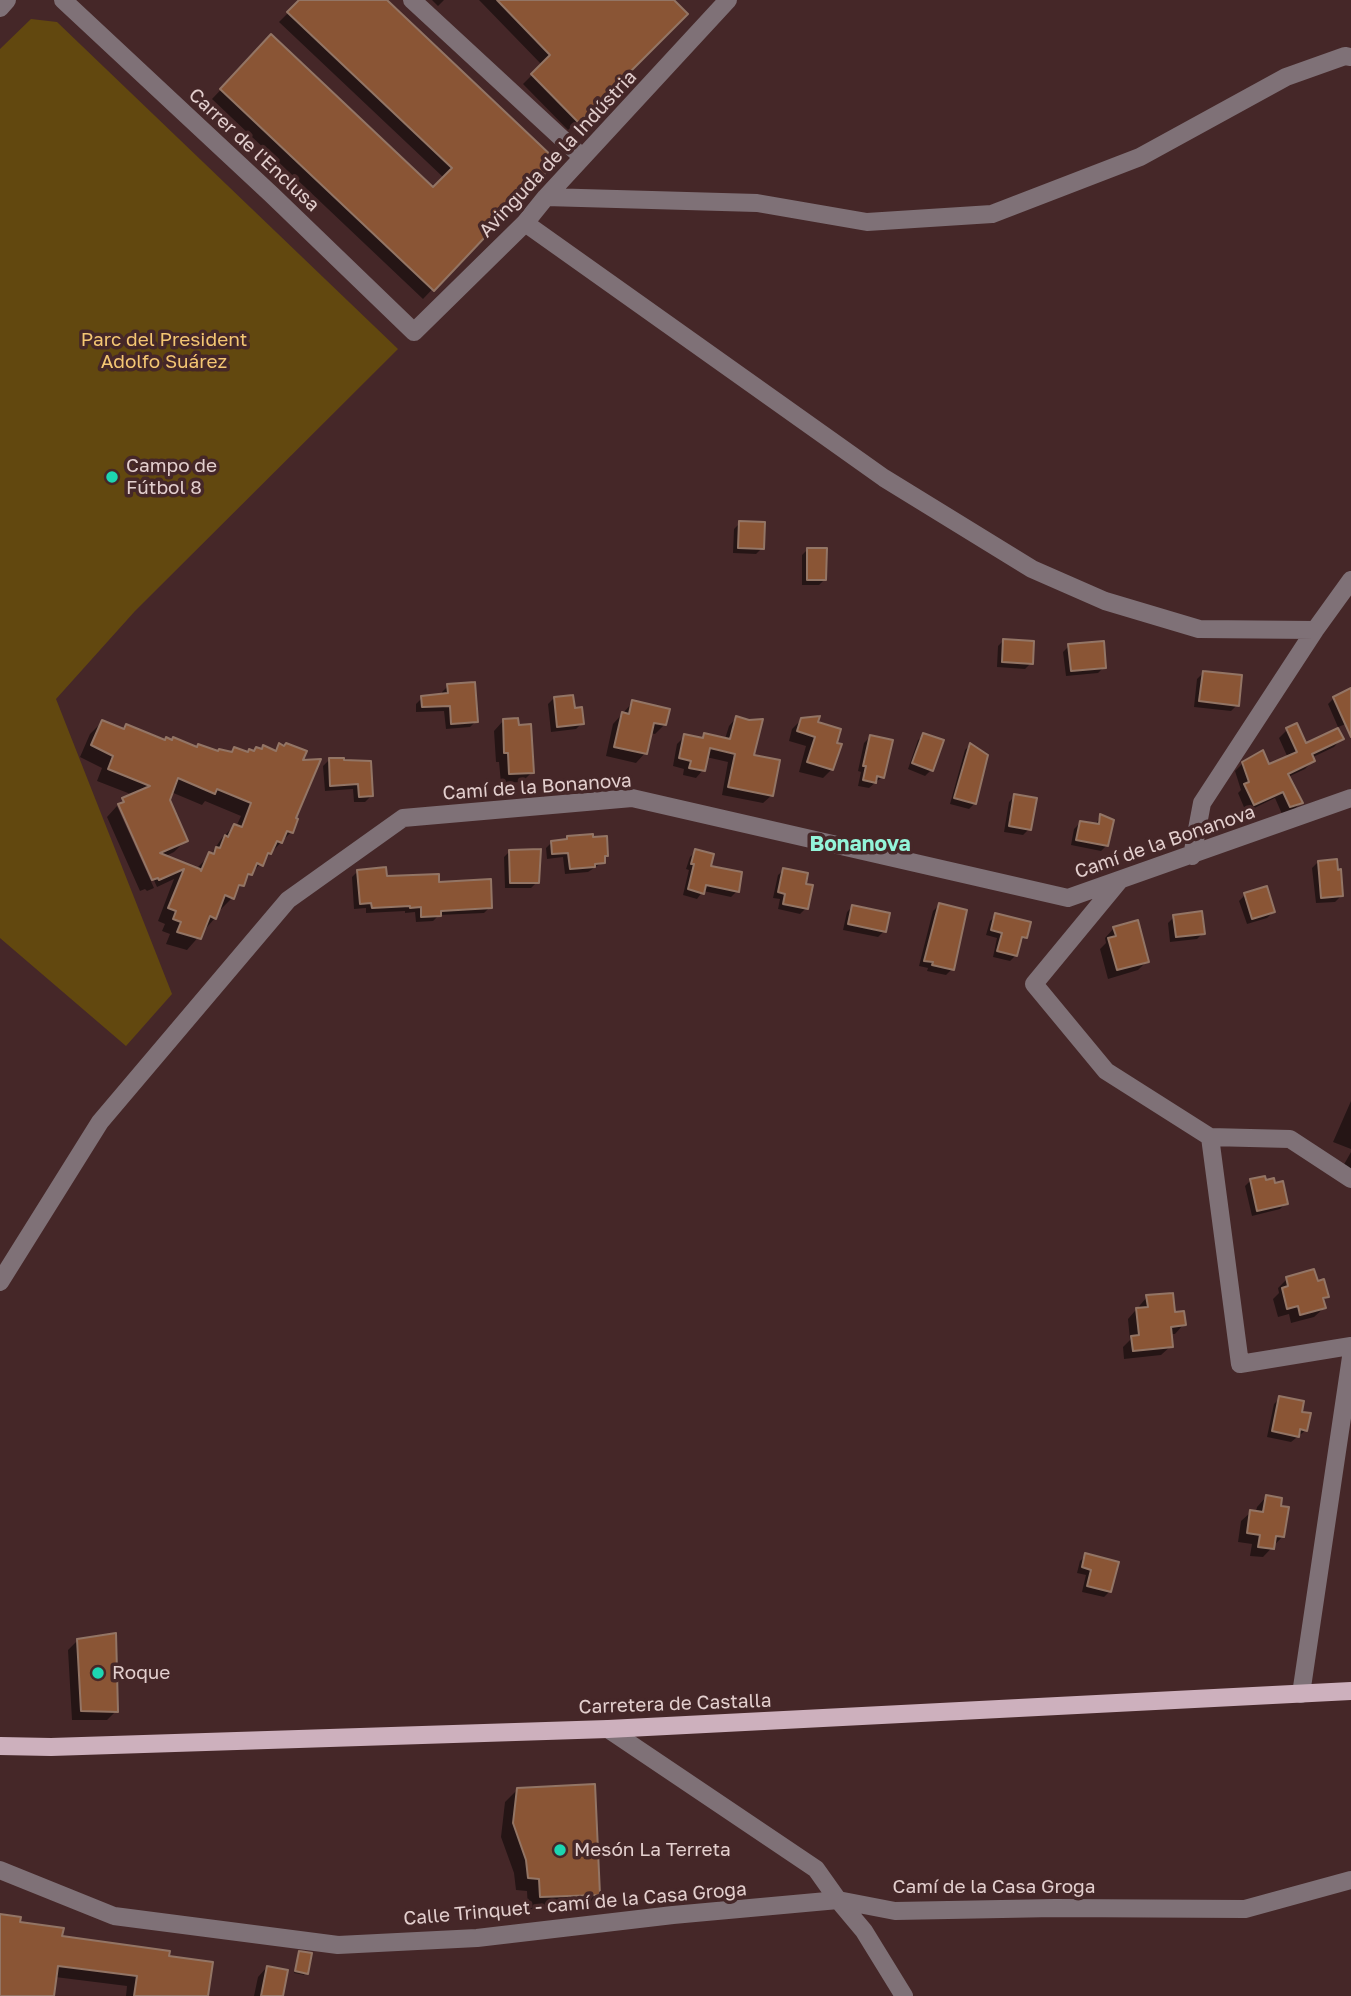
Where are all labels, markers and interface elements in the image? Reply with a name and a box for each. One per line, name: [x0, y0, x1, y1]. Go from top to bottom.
street label: Avinguda de la Indústria: [475, 66, 641, 242]
street label: Carrer de l'Enclusa: [184, 84, 324, 216]
park label: Parc del President Adolfo Suárez: [81, 329, 247, 373]
place label: Campo de Fútbol 8: [126, 455, 217, 499]
marker: Campo de Fútbol 8: [104, 469, 120, 485]
street label: Camí de la Bonanova: [442, 769, 632, 805]
street label: Camí de la Bonanova: [1072, 800, 1258, 884]
district label: Bonanova: [809, 831, 911, 857]
place label: Roque: [112, 1662, 170, 1684]
marker: Roque: [90, 1665, 106, 1681]
street label: Carretera de Castalla: [578, 1689, 772, 1719]
place label: Mesón La Terreta: [574, 1839, 731, 1861]
marker: Mesón La Terreta: [552, 1842, 568, 1858]
street label: Camí de la Casa Groga: [893, 1876, 1095, 1898]
street label: Calle Trinquet - camí de la Casa Groga: [402, 1878, 748, 1930]

